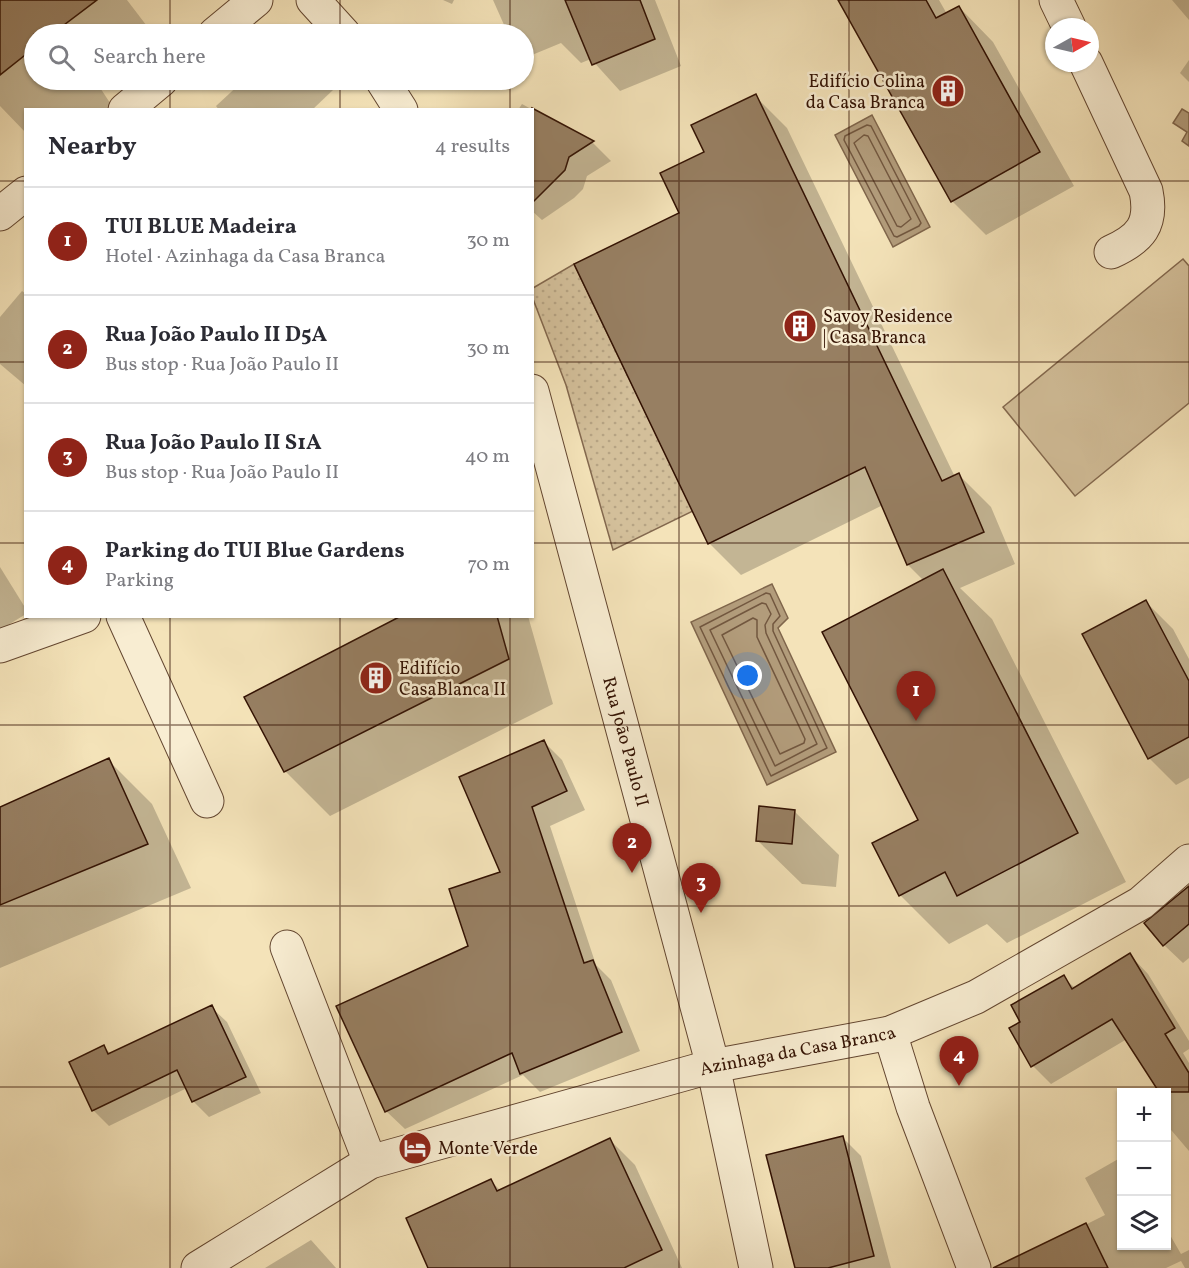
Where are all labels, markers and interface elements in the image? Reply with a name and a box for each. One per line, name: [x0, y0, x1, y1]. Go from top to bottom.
north arrow: [1045, 18, 1099, 72]
search box: [24, 24, 534, 90]
icon: search: [45, 41, 78, 74]
text: Search here: [93, 42, 206, 73]
place label: Edifício Colina da Casa Branca: [806, 70, 925, 116]
building icon: Edifício Colina da Casa Branca: [930, 73, 966, 109]
text: Nearby: [48, 129, 137, 165]
text: 4 results: [435, 133, 510, 161]
text: TUI BLUE Madeira: [105, 212, 297, 243]
text: 1: [63, 227, 72, 255]
text: 30 m: [466, 227, 510, 255]
text: Hotel · Azinhaga da Casa Branca: [105, 243, 385, 271]
place label: Savoy Residence | Casa Branca: [823, 305, 953, 351]
building icon: Savoy Residence | Casa Branca: [782, 308, 818, 344]
text: Rua João Paulo II D5A: [105, 320, 327, 351]
text: 2: [62, 335, 73, 363]
text: 30 m: [466, 335, 510, 363]
text: Bus stop · Rua João Paulo II: [105, 351, 339, 379]
text: Rua João Paulo II S1A: [105, 428, 322, 459]
text: 3: [62, 443, 73, 471]
text: 40 m: [465, 443, 510, 471]
text: Bus stop · Rua João Paulo II: [105, 459, 339, 487]
text: Parking do TUI Blue Gardens: [105, 536, 405, 567]
text: 4: [61, 551, 74, 579]
text: 70 m: [467, 551, 510, 579]
text: Parking: [105, 567, 174, 595]
place label: Edifício CasaBlanca II: [399, 657, 506, 703]
building icon: Edifício CasaBlanca II: [358, 660, 394, 696]
your location: [733, 661, 762, 690]
pin: 1: [896, 672, 936, 721]
street label: Rua João Paulo II: [595, 674, 654, 810]
pin: 2: [612, 824, 652, 873]
pin: 3: [682, 864, 720, 913]
street label: Azinhaga da Casa Branca: [697, 1021, 900, 1083]
pin: 4: [940, 1036, 978, 1086]
map controls: [1117, 1088, 1171, 1250]
button: +: [1117, 1088, 1171, 1142]
hotel icon: Monte Verde: [397, 1130, 433, 1166]
place label: Monte Verde: [438, 1137, 538, 1162]
button: −: [1117, 1142, 1171, 1196]
button: layers: [1117, 1196, 1171, 1250]

